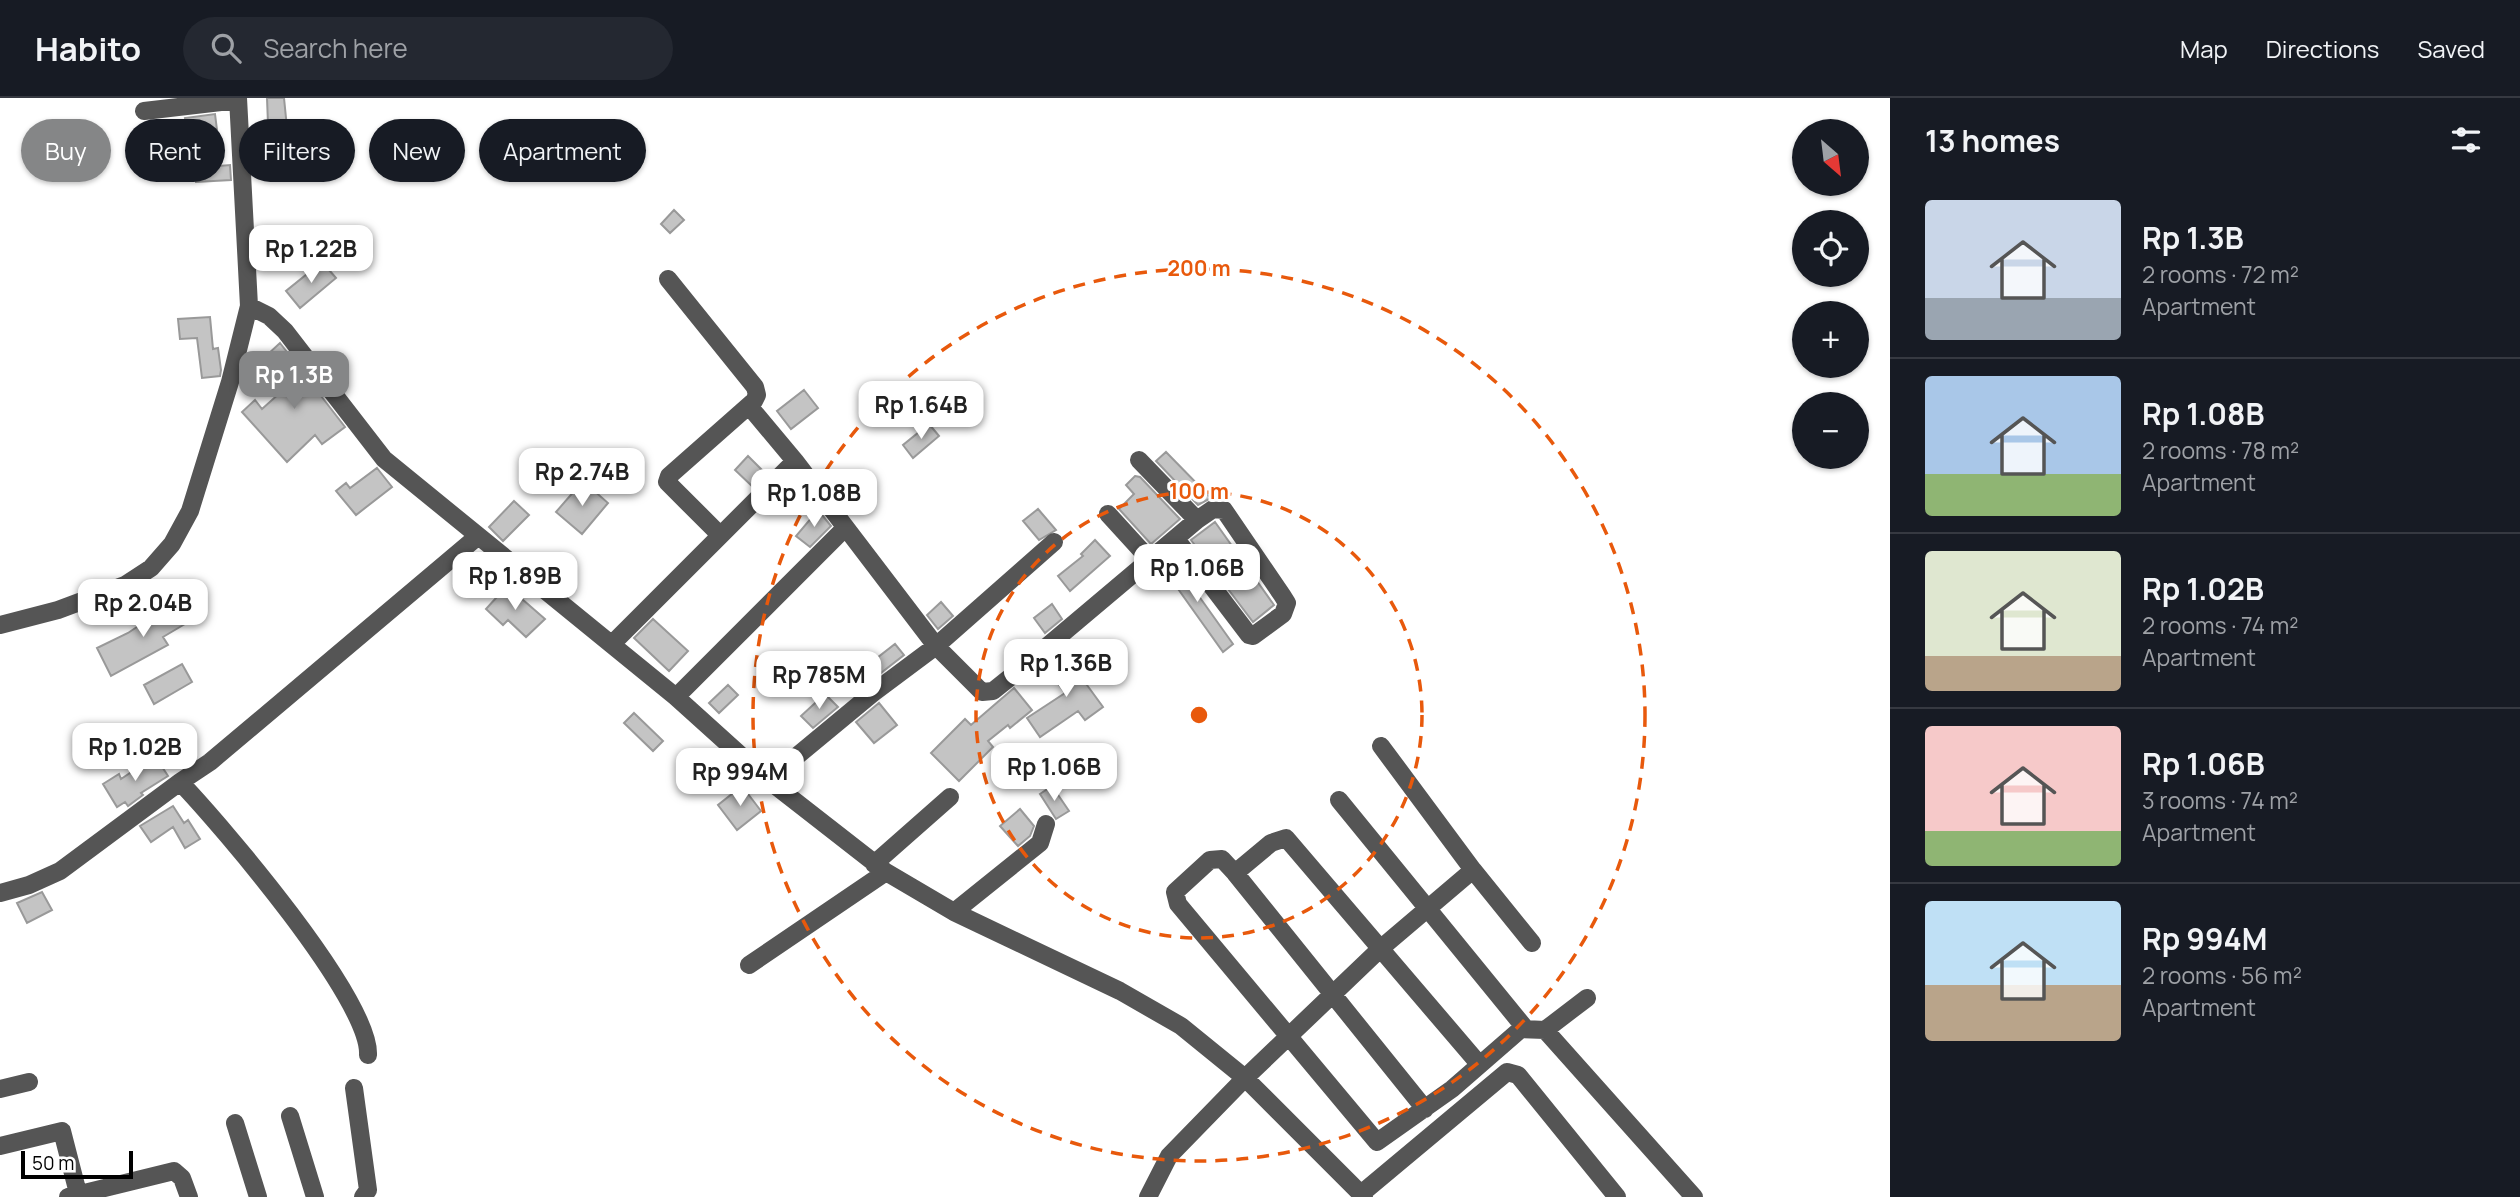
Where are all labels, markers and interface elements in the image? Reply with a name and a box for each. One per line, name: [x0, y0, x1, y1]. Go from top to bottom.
search box: [183, 17, 673, 80]
text: Habito: [35, 26, 141, 71]
icon: search: [207, 29, 245, 67]
text: Search here: [263, 30, 408, 66]
text: Map: [2180, 32, 2228, 65]
text: Directions: [2266, 32, 2379, 65]
text: Saved: [2417, 32, 2485, 65]
chip: Buy: [21, 119, 111, 182]
chip: Rent: [125, 119, 225, 182]
chip: Filters: [239, 119, 355, 182]
chip: New: [369, 119, 465, 182]
chip: Apartment: [479, 119, 646, 182]
north arrow: [1792, 119, 1869, 196]
map controls: [1792, 119, 1869, 469]
text: 13 homes: [1925, 120, 2060, 161]
icon: filters: [2447, 121, 2485, 159]
button: locate: [1792, 210, 1869, 287]
text: Rp 1.3B: [2142, 217, 2244, 258]
pin: Rp 1.22B: [239, 226, 383, 285]
icon: home: [1981, 228, 2065, 312]
text: Rp 1.22B: [265, 232, 357, 264]
text: 200 m: [1167, 254, 1231, 282]
text: 2 rooms · 72 m²: [2142, 258, 2299, 290]
text: Apartment: [2142, 290, 2256, 322]
button: +: [1792, 301, 1869, 378]
pin: Rp 1.3B: [229, 352, 359, 411]
text: Rp 1.3B: [255, 358, 333, 390]
pin: Rp 1.64B: [849, 382, 993, 441]
text: Rp 1.64B: [875, 388, 967, 420]
button: −: [1792, 392, 1869, 469]
text: Rp 1.08B: [2142, 393, 2264, 434]
icon: home: [1981, 404, 2065, 488]
text: 2 rooms · 78 m²: [2142, 434, 2299, 466]
pin: Rp 2.74B: [510, 448, 654, 508]
text: Rp 2.74B: [535, 455, 629, 487]
text: Apartment: [2142, 466, 2256, 498]
pin: Rp 1.08B: [742, 470, 886, 529]
text: Rp 1.08B: [767, 476, 861, 508]
text: 100 m: [1169, 477, 1229, 505]
pin: Rp 1.06B: [1125, 545, 1269, 604]
text: Rp 1.06B: [1150, 551, 1244, 583]
pin: Rp 1.89B: [443, 552, 587, 612]
text: Rp 1.89B: [469, 559, 561, 591]
text: Rp 1.02B: [2142, 568, 2264, 609]
icon: home: [1981, 579, 2065, 663]
pin: Rp 2.04B: [71, 580, 215, 639]
text: Rp 2.04B: [94, 586, 192, 618]
text: 2 rooms · 74 m²: [2142, 609, 2298, 641]
pin: Rp 1.36B: [994, 640, 1138, 699]
text: Apartment: [2142, 641, 2256, 673]
text: Rp 1.36B: [1020, 646, 1112, 678]
pin: Rp 785M: [754, 652, 884, 711]
text: Rp 785M: [772, 658, 866, 690]
centre of rings: [1187, 703, 1211, 727]
pin: Rp 1.02B: [63, 724, 207, 783]
text: Rp 1.02B: [88, 730, 182, 762]
text: Rp 1.06B: [2142, 743, 2265, 784]
pin: Rp 1.06B: [982, 744, 1126, 803]
pin: Rp 994M: [675, 748, 805, 808]
text: Rp 1.06B: [1007, 750, 1101, 782]
icon: home: [1981, 754, 2065, 838]
text: Rp 994M: [692, 755, 788, 787]
text: 3 rooms · 74 m²: [2142, 784, 2298, 816]
text: Apartment: [2142, 816, 2256, 848]
text: Rp 994M: [2142, 918, 2267, 959]
icon: home: [1981, 929, 2065, 1013]
text: 2 rooms · 56 m²: [2142, 959, 2302, 991]
text: Apartment: [2142, 991, 2256, 1023]
scale bar: [21, 1148, 133, 1180]
text: 50 m: [32, 1150, 74, 1176]

